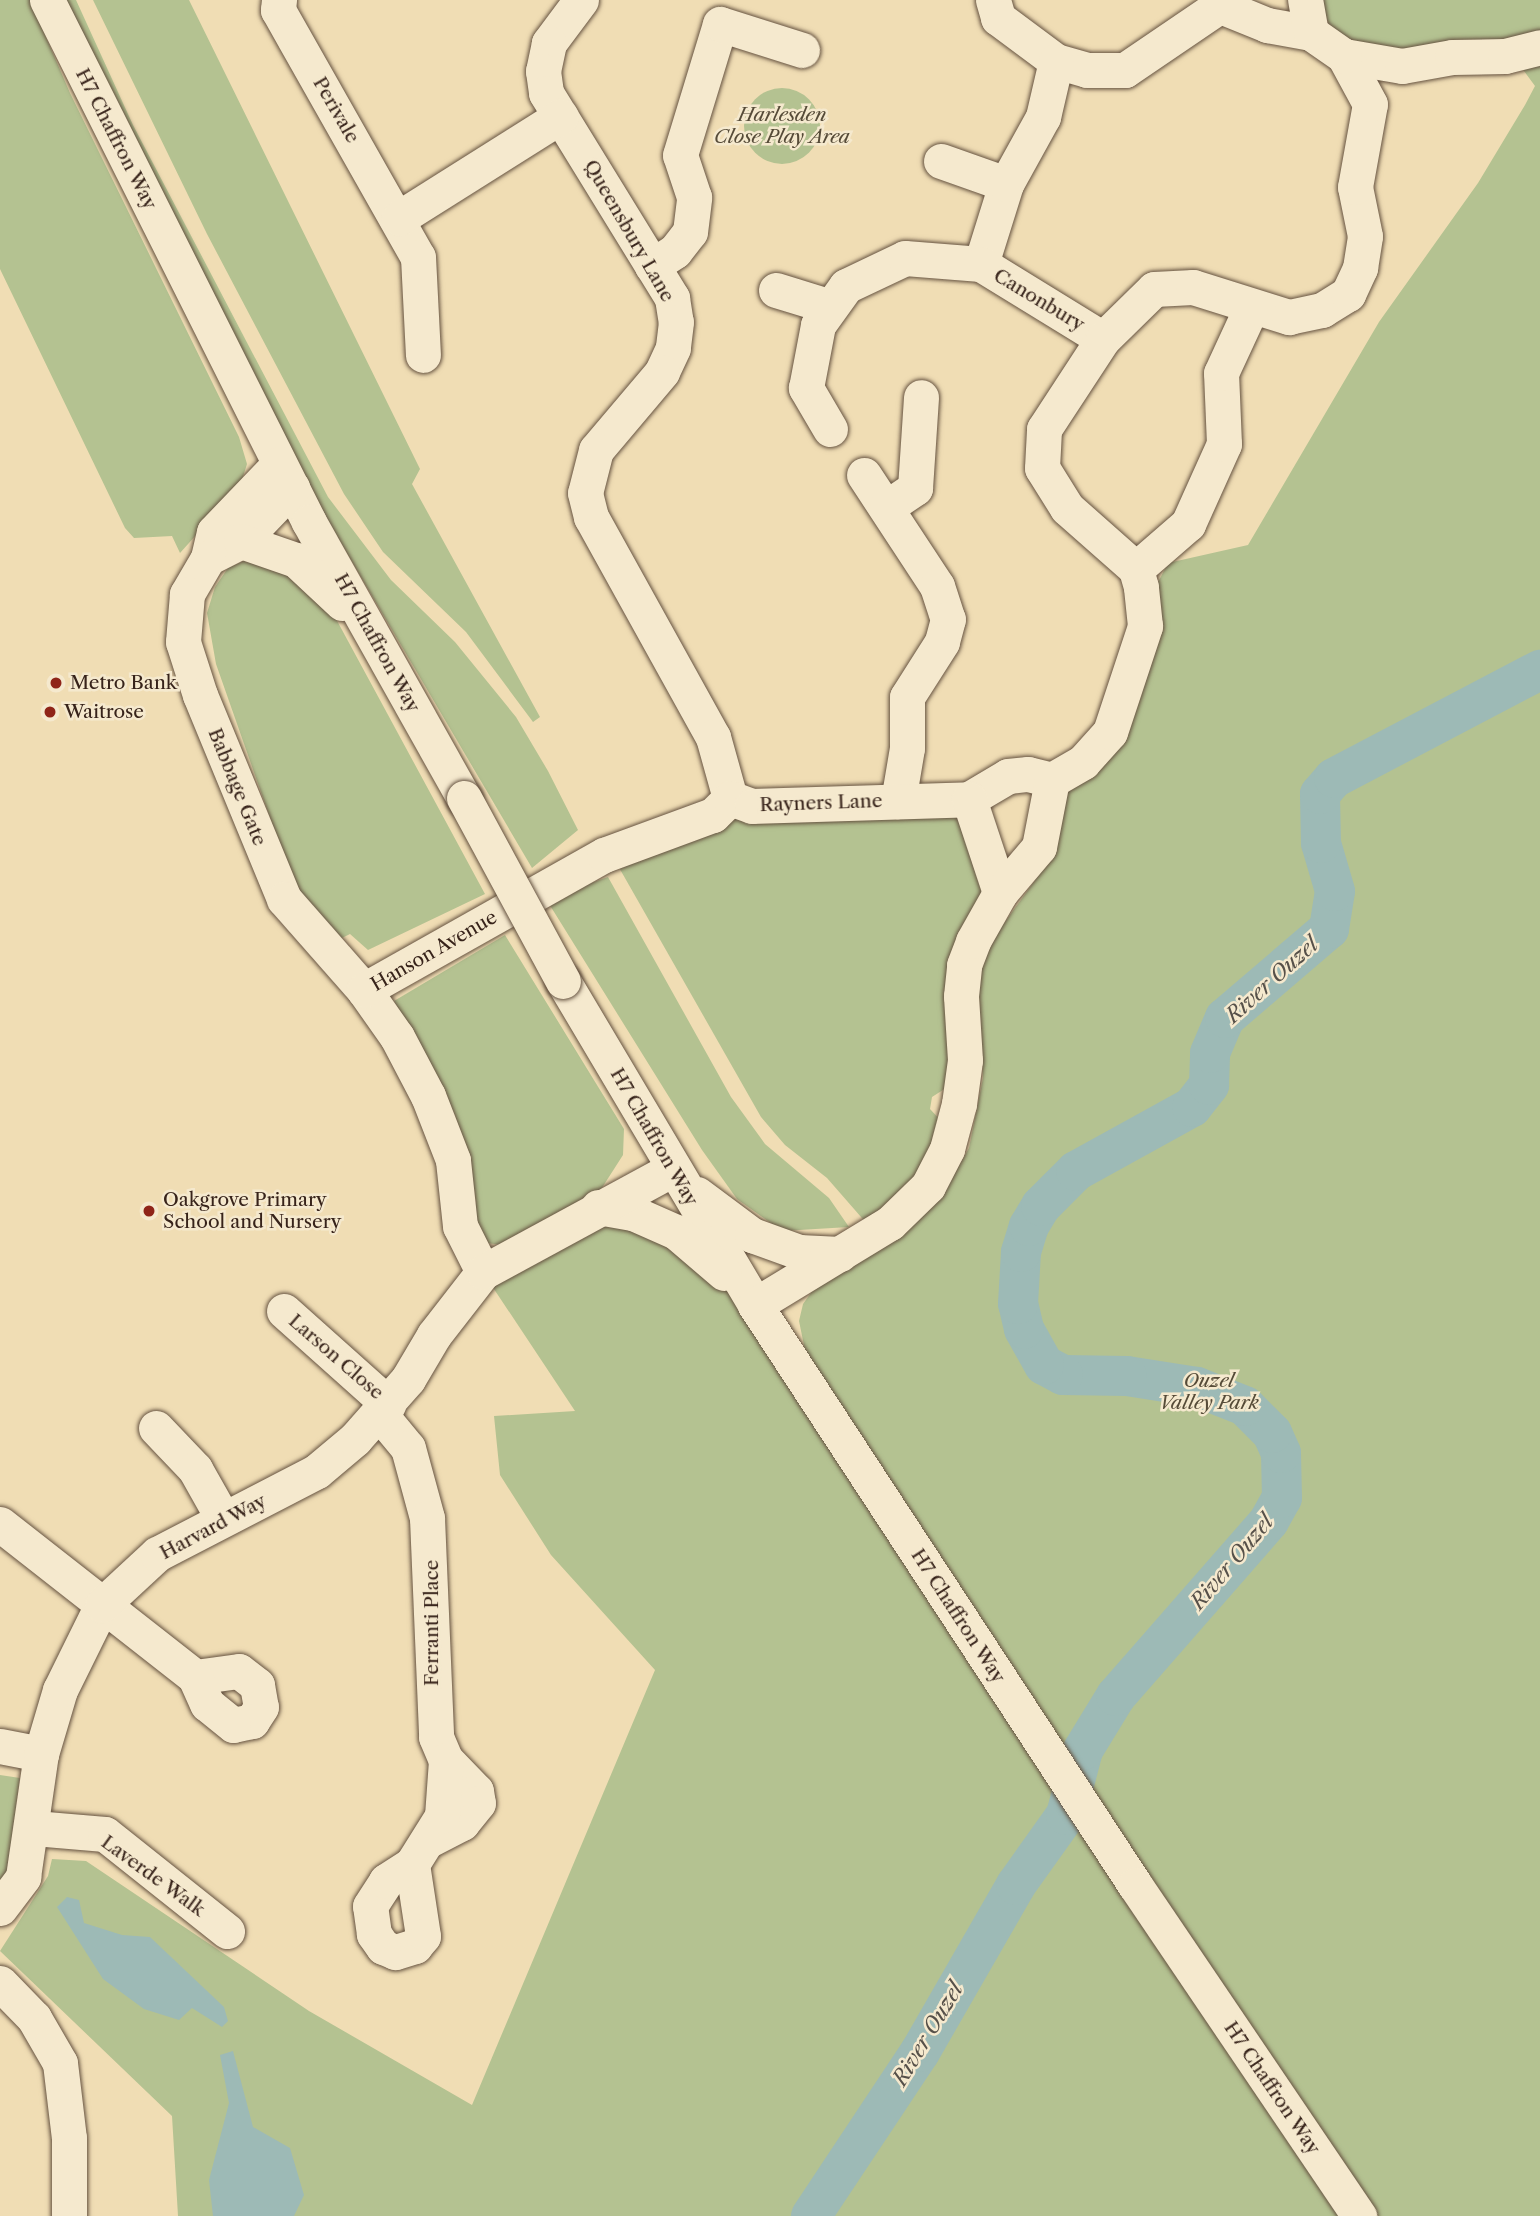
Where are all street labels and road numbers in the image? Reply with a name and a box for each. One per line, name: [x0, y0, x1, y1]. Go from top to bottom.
street label: H7 Chaffron Way: [70, 64, 162, 214]
street label: Perivale: [308, 73, 364, 147]
street label: Queensbury Lane: [579, 156, 679, 306]
street label: Canonbury: [989, 264, 1089, 336]
street label: H7 Chaffron Way: [329, 569, 425, 717]
street label: Babbage Gate: [203, 725, 271, 849]
street label: Rayners Lane: [759, 789, 883, 817]
street label: Hanson Avenue: [367, 906, 501, 996]
street label: H7 Chaffron Way: [605, 1064, 703, 1210]
street label: Larson Close: [284, 1310, 388, 1404]
street label: Harvard Way: [156, 1489, 270, 1565]
street label: H7 Chaffron Way: [906, 1544, 1010, 1688]
street label: Ferranti Place: [421, 1560, 443, 1686]
street label: Laverde Walk: [96, 1831, 210, 1921]
street label: H7 Chaffron Way: [1219, 2017, 1325, 2159]

